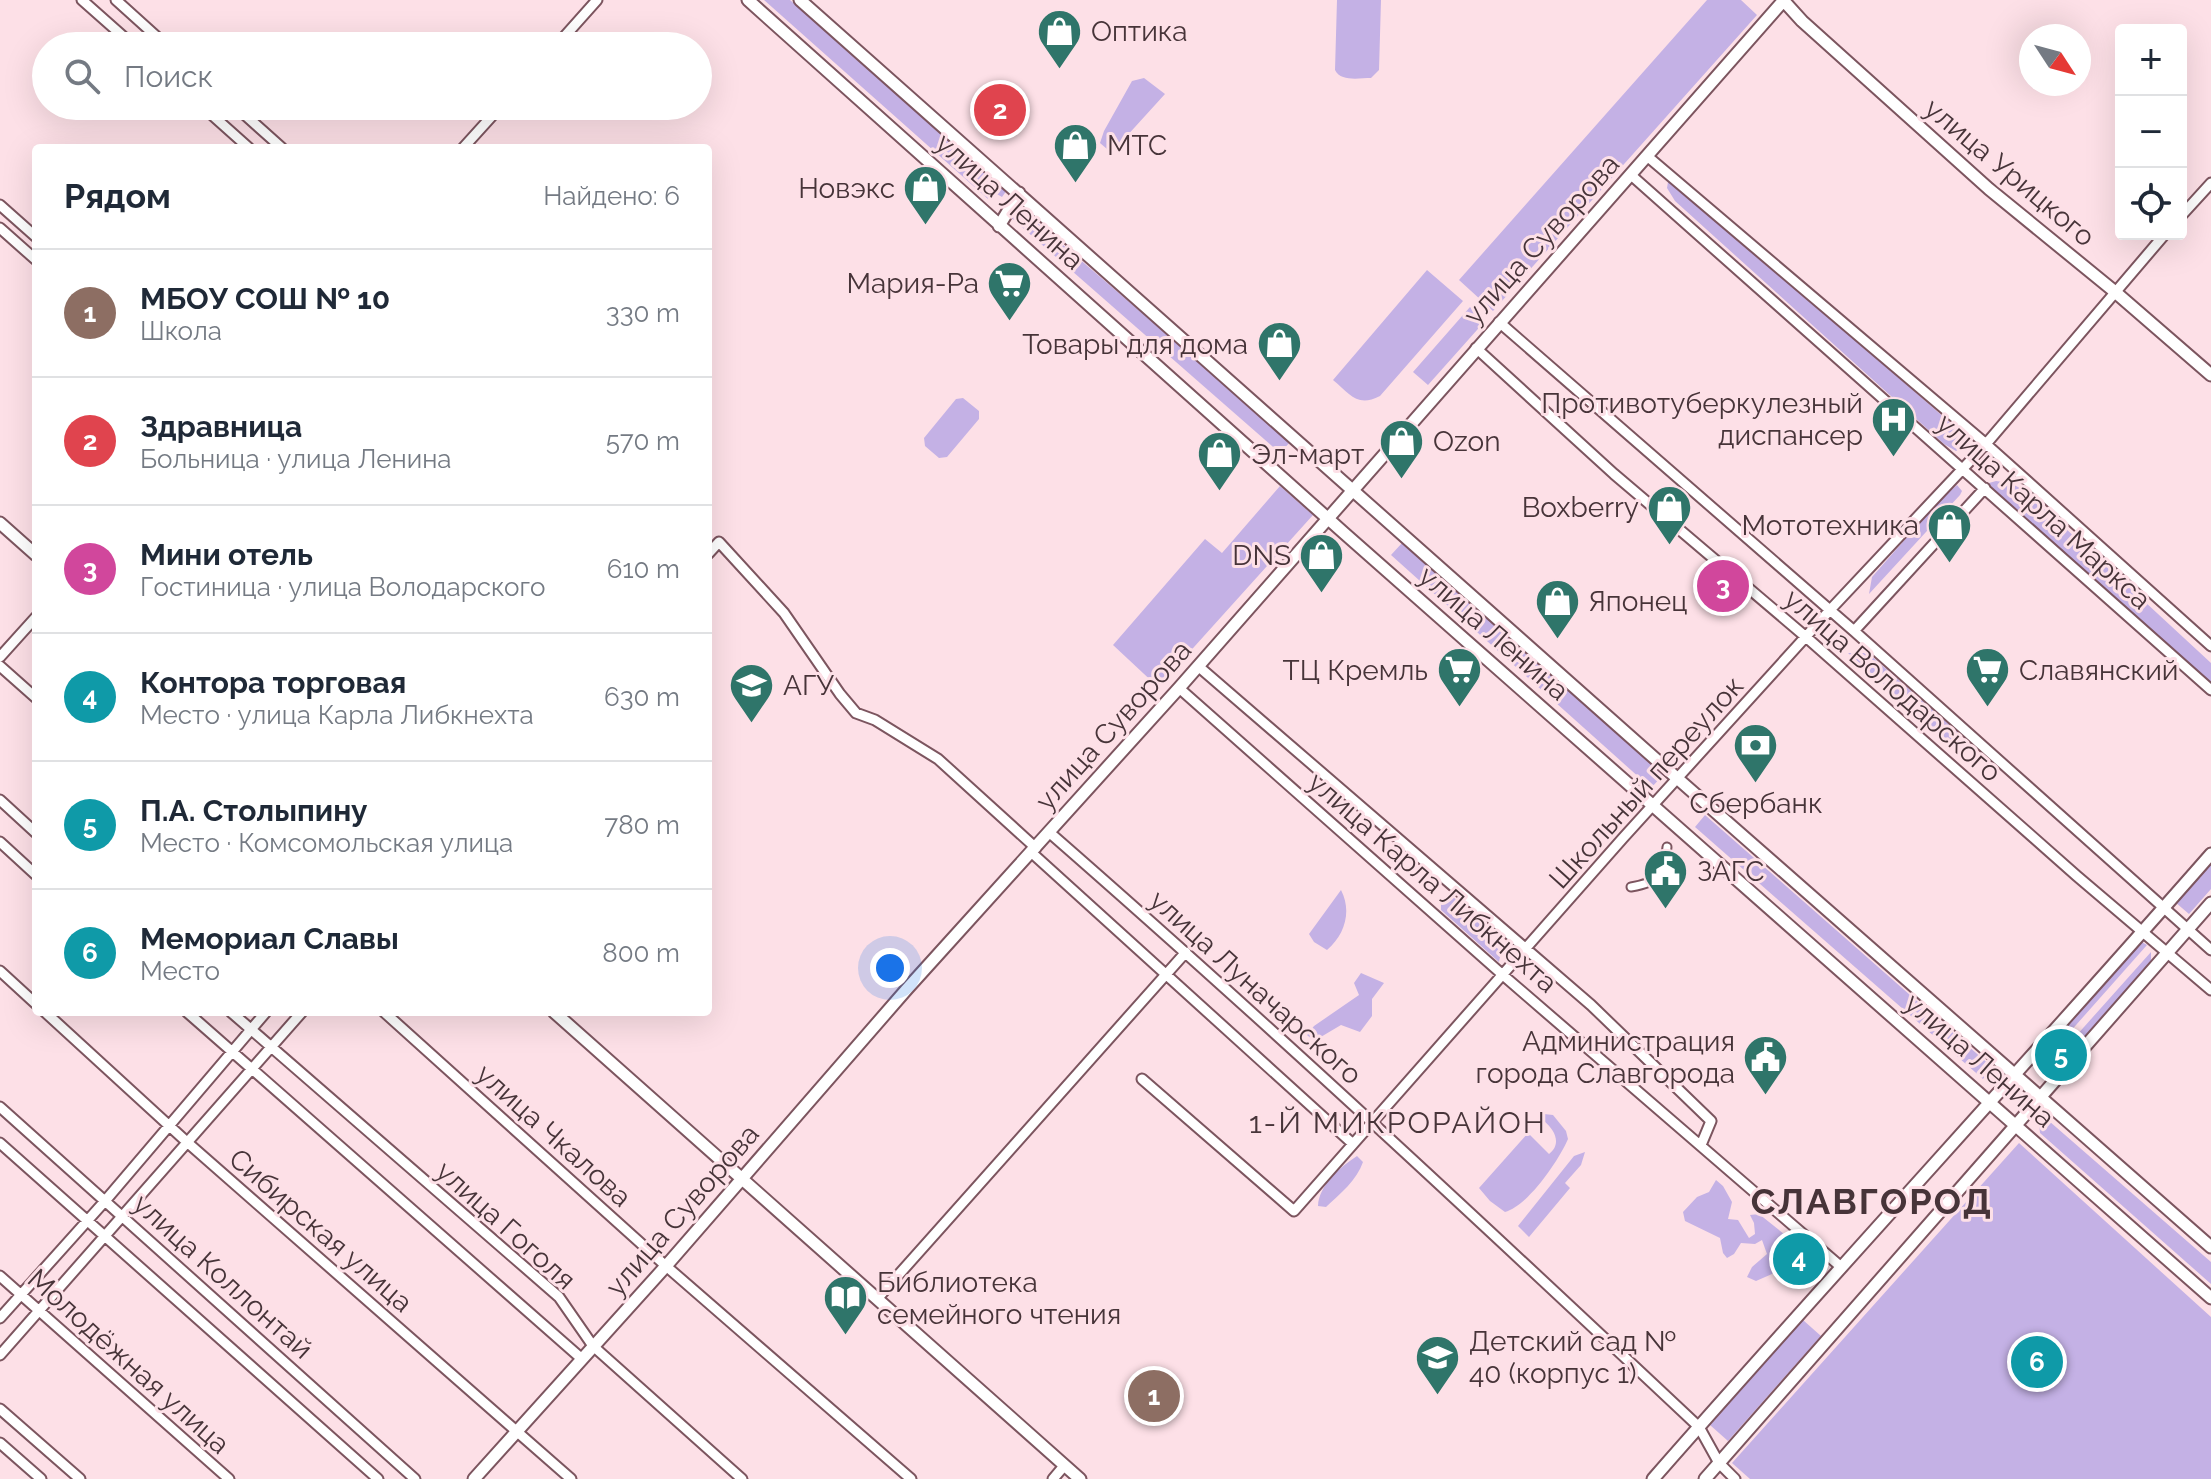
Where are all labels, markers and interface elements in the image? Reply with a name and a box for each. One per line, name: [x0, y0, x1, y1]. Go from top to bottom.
shop icon: Оптика: [1036, 7, 1084, 70]
place label: Оптика: [1091, 15, 1188, 48]
north arrow: [2019, 24, 2091, 96]
map controls: [2115, 24, 2187, 240]
button: +: [2115, 24, 2187, 96]
search box: [32, 32, 712, 120]
icon: search: [60, 54, 104, 98]
text: Поиск: [124, 59, 213, 94]
pin: 2: [974, 80, 1026, 140]
street label: улица Урицкого: [1918, 92, 2102, 253]
button: −: [2115, 96, 2187, 168]
shop icon: МТС: [1052, 121, 1100, 184]
street label: улица Ленина: [929, 126, 1090, 276]
place label: МТС: [1107, 129, 1167, 162]
street label: улица Суворова: [1457, 148, 1626, 331]
shop icon: Новэкс: [902, 164, 950, 227]
button: locate: [2115, 168, 2187, 240]
place label: Новэкс: [798, 172, 895, 205]
text: Рядом: [64, 176, 171, 216]
text: Найдено: 6: [543, 181, 680, 211]
supermarket icon: Мария-Ра: [986, 259, 1034, 322]
place label: Мария-Ра: [847, 267, 979, 300]
text: МБОУ СОШ № 10: [140, 281, 390, 316]
text: 1: [84, 298, 96, 328]
text: 330 m: [606, 298, 680, 328]
text: Школа: [140, 316, 222, 346]
shop icon: Товары для дома: [1255, 320, 1303, 383]
place label: Товары для дома: [1022, 328, 1248, 361]
place label: Противотуберкулезный диспансер: [1541, 387, 1863, 452]
hospital icon: Противотуберкулезный диспансер: [1870, 395, 1918, 458]
street label: улица Карла Маркса: [1930, 407, 2157, 616]
text: Здравница: [140, 409, 302, 444]
shop icon: Ozon: [1378, 417, 1426, 480]
place label: Ozon: [1433, 425, 1500, 458]
text: 2: [83, 426, 97, 456]
text: 570 m: [606, 426, 680, 456]
shop icon: Эл-март: [1196, 430, 1244, 493]
place label: Эл-март: [1251, 438, 1364, 471]
text: Больница · улица Ленина: [140, 444, 451, 474]
shop icon: Boxberry: [1646, 483, 1694, 546]
place label: Boxberry: [1522, 491, 1639, 524]
shop icon: Мототехника: [1926, 501, 1974, 564]
place label: Мототехника: [1741, 509, 1919, 542]
shop icon: DNS: [1298, 531, 1346, 594]
text: Мини отель: [140, 537, 313, 572]
place label: DNS: [1232, 539, 1291, 572]
text: 3: [83, 554, 97, 584]
text: 610 m: [607, 554, 680, 584]
pin: 3: [1697, 556, 1749, 616]
street label: улица Ленина: [1412, 559, 1575, 707]
text: Гостиница · улица Володарского: [140, 572, 545, 602]
shop icon: Японец: [1533, 577, 1581, 640]
street label: улица Володарского: [1777, 582, 2008, 789]
place label: Японец: [1588, 585, 1687, 618]
street label: улица Суворова: [1029, 634, 1198, 817]
supermarket icon: ТЦ Кремль: [1435, 646, 1483, 709]
supermarket icon: Славянский: [1964, 646, 2012, 709]
place label: ТЦ Кремль: [1283, 654, 1428, 687]
place label: Славянский: [2019, 654, 2178, 687]
school or university icon: АГУ: [728, 661, 776, 724]
text: Контора торговая: [140, 665, 406, 700]
place label: АГУ: [783, 669, 834, 702]
street label: Школьный переулок: [1543, 670, 1750, 895]
text: 4: [83, 682, 97, 712]
text: 630 m: [604, 682, 680, 712]
text: Место · улица Карла Либкнехта: [140, 700, 534, 730]
bank icon: Сбербанк: [1732, 722, 1780, 785]
street label: улица Карла Либкнехта: [1301, 765, 1564, 999]
place label: Сбербанк: [1689, 787, 1823, 820]
text: П.А. Столыпину: [140, 793, 367, 828]
text: 5: [83, 810, 97, 840]
text: 780 m: [604, 810, 680, 840]
text: Место · Комсомольская улица: [140, 828, 513, 858]
public building icon: ЗАГС: [1642, 847, 1690, 910]
place label: ЗАГС: [1697, 855, 1764, 888]
street label: улица Луначарского: [1143, 883, 1369, 1091]
text: Мемориал Славы: [140, 921, 399, 956]
text: 6: [82, 938, 98, 968]
text: 800 m: [602, 938, 680, 968]
your location: [870, 948, 910, 988]
text: Место: [140, 956, 220, 986]
street label: улица Ленина: [1898, 986, 2061, 1134]
place label: Администрация города Славгорода: [1476, 1025, 1735, 1090]
pin: 5: [2035, 1025, 2087, 1085]
public building icon: Администрация города Славгорода: [1742, 1033, 1790, 1096]
street label: улица Чкалова: [469, 1057, 638, 1214]
district label: 1-Й МИКРОРАЙОН: [1249, 1105, 1547, 1140]
street label: улица Суворова: [599, 1118, 766, 1303]
street label: Сибирская улица: [222, 1142, 419, 1319]
street label: улица Гоголя: [429, 1154, 582, 1296]
district label: СЛАВГОРОД: [1751, 1180, 1993, 1222]
street label: улица Коллонтай: [126, 1187, 319, 1366]
pin: 4: [1773, 1229, 1825, 1289]
street label: Молодёжная улица: [21, 1262, 236, 1461]
place label: Библиотека семейного чтения: [877, 1266, 1121, 1331]
library icon: Библиотека семейного чтения: [822, 1274, 870, 1337]
place label: Детский сад № 40 (корпус 1): [1469, 1325, 1676, 1390]
pin: 6: [2011, 1332, 2063, 1392]
school or university icon: Детский сад № 40 (корпус 1): [1414, 1333, 1462, 1396]
pin: 1: [1128, 1366, 1180, 1426]

